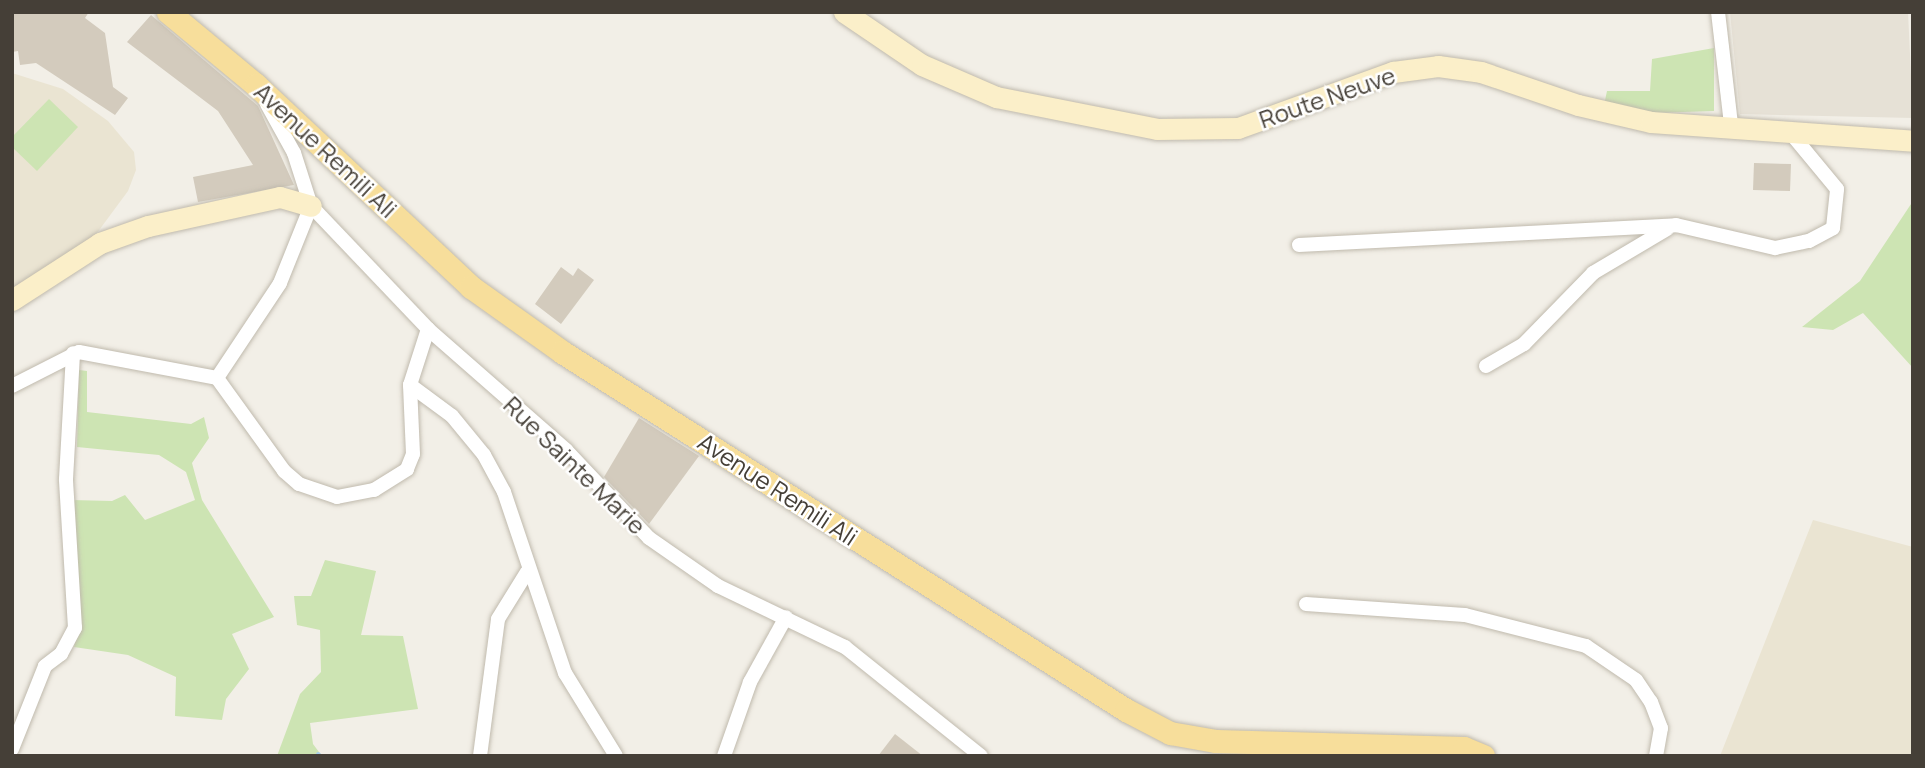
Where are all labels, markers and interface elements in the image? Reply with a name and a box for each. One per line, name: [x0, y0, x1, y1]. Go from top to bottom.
street label: Route Neuve: [1255, 60, 1399, 134]
street label: Avenue Remili Ali: [249, 77, 403, 223]
street label: Rue Sainte Marie: [498, 390, 652, 540]
street label: Avenue Remili Ali: [693, 427, 863, 551]

